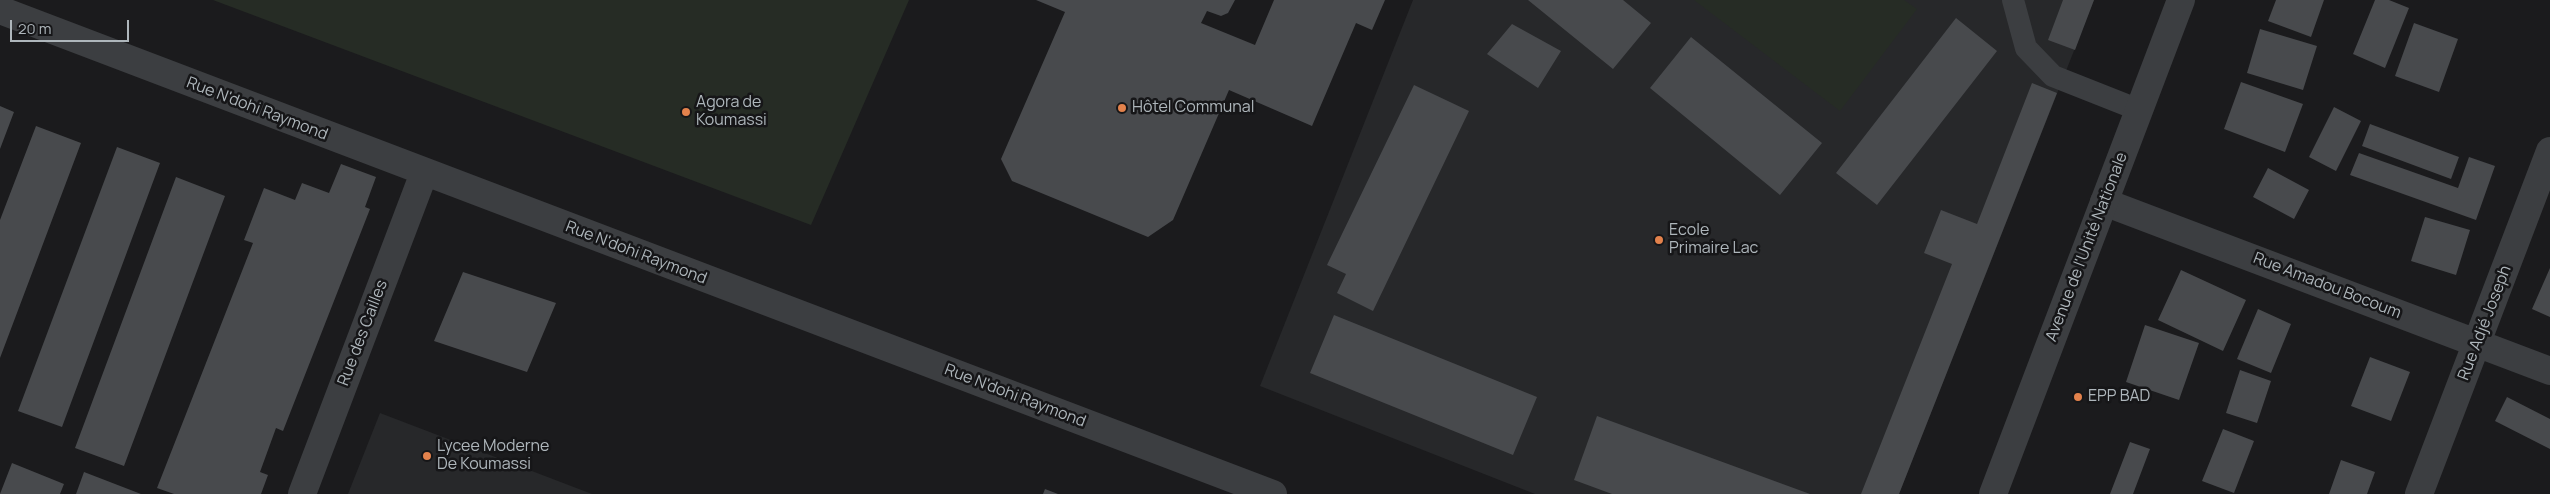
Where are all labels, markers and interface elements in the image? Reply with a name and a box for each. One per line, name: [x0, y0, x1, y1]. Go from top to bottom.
scale bar: [12, 10, 131, 42]
text: 20 m: [18, 18, 51, 39]
street label: Rue N'dohi Raymond: [184, 73, 330, 145]
place label: Agora de Koumassi: [696, 93, 767, 131]
place label: Hôtel Communal: [1132, 98, 1254, 118]
marker: Hôtel Communal: [1116, 102, 1128, 114]
marker: Agora de Koumassi: [680, 106, 692, 118]
street label: Avenue de l'Unité Nationale: [2042, 150, 2132, 344]
street label: Rue N'dohi Raymond: [563, 217, 709, 289]
place label: Ecole Primaire Lac: [1669, 221, 1758, 259]
marker: Ecole Primaire Lac: [1653, 234, 1665, 246]
street label: Rue Amadou Bocoum: [2250, 249, 2404, 323]
street label: Rue Adjé Joseph: [2454, 263, 2516, 383]
street label: Rue des Cailles: [334, 277, 392, 389]
street label: Rue N'dohi Raymond: [942, 360, 1088, 432]
place label: EPP BAD: [2088, 387, 2150, 407]
marker: EPP BAD: [2072, 391, 2084, 403]
place label: Lycee Moderne De Koumassi: [437, 437, 549, 475]
marker: Lycee Moderne De Koumassi: [421, 450, 433, 462]

